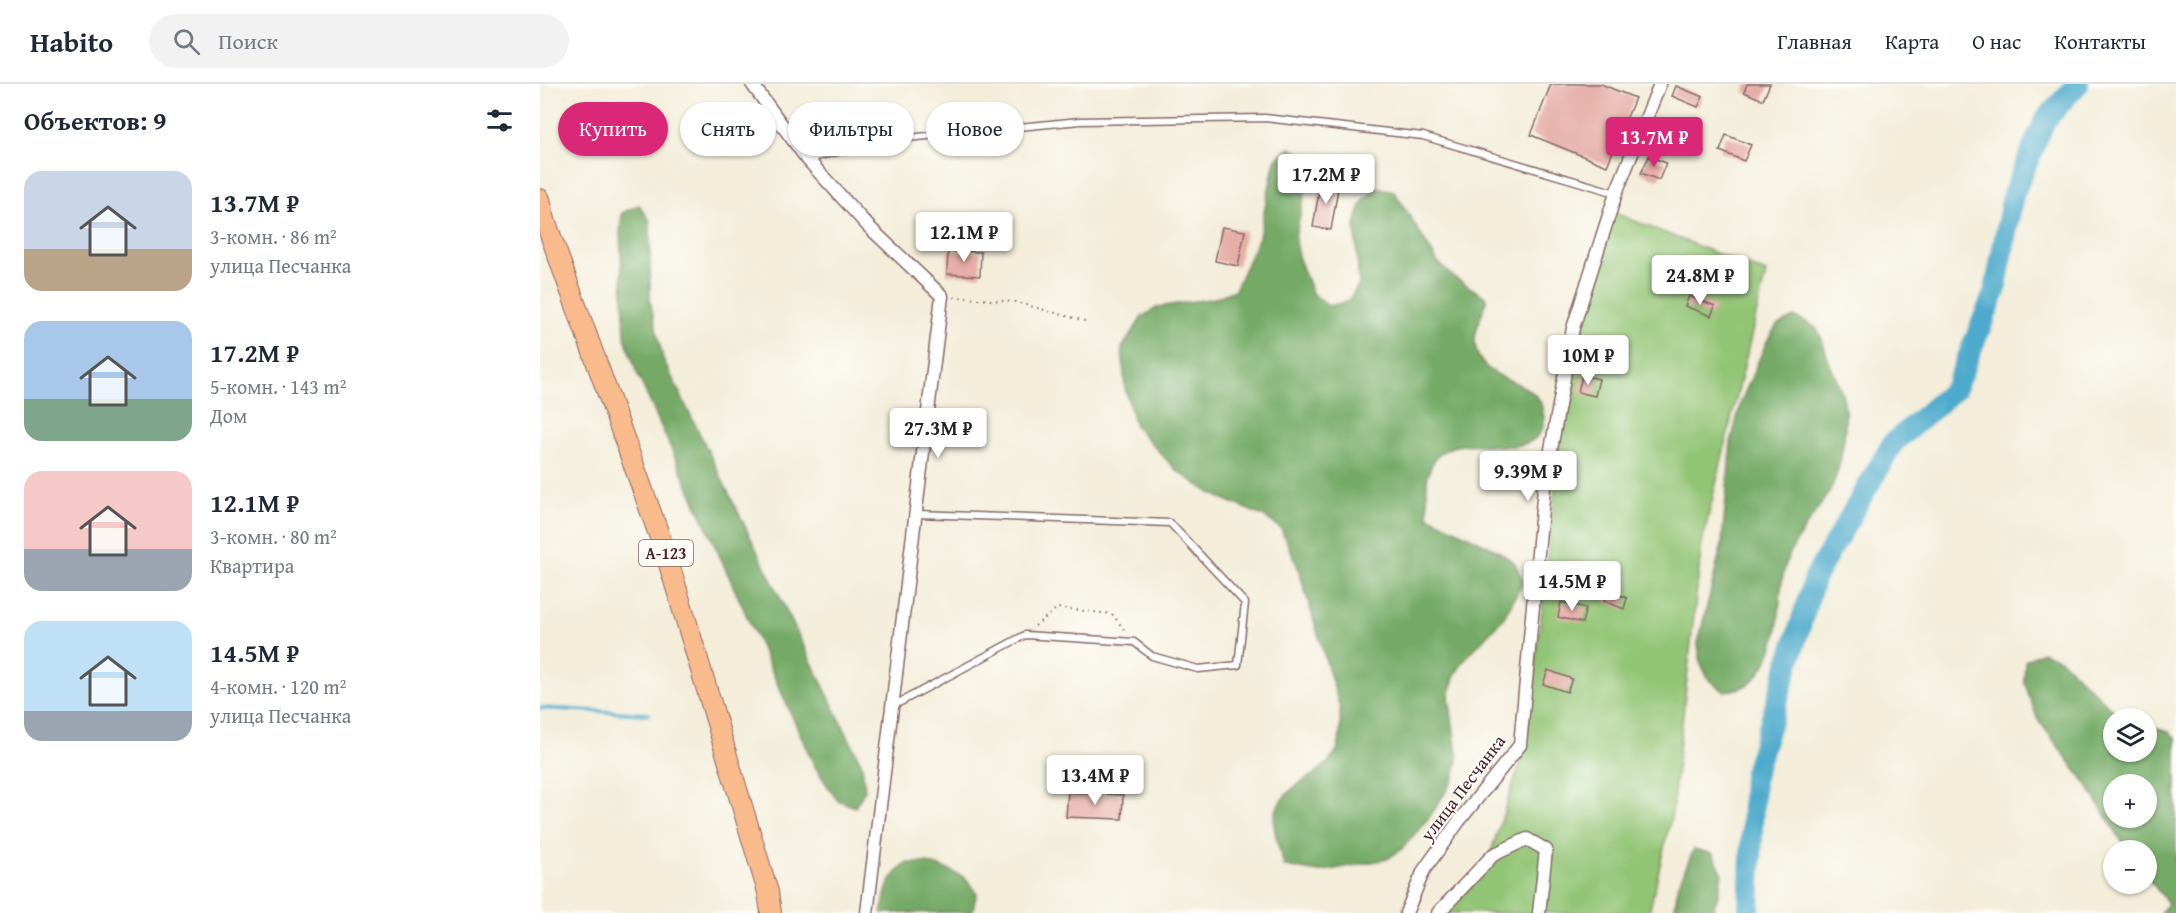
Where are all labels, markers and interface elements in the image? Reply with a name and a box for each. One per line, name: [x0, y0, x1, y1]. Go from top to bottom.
search box: [149, 14, 569, 68]
text: Habito: [30, 21, 113, 62]
icon: search: [170, 25, 203, 58]
text: Поиск: [218, 25, 278, 57]
text: Главная: [1777, 26, 1852, 57]
text: Карта: [1885, 26, 1939, 57]
text: О нас: [1972, 26, 2021, 57]
text: Контакты: [2054, 26, 2146, 57]
text: Объектов: 9: [24, 101, 167, 140]
chip: Купить: [558, 102, 668, 156]
chip: Снять: [680, 102, 776, 156]
chip: Фильтры: [788, 102, 914, 156]
chip: Новое: [926, 102, 1024, 156]
icon: filters: [483, 104, 516, 137]
pin: 13.7M ₽: [1599, 117, 1709, 168]
text: 13.7M ₽: [1620, 122, 1688, 151]
pin: 17.2M ₽: [1271, 154, 1381, 205]
text: 17.2M ₽: [1292, 159, 1360, 188]
text: 13.7M ₽: [210, 183, 299, 222]
icon: home: [72, 195, 144, 267]
pin: 12.1M ₽: [909, 212, 1019, 263]
text: 12.1M ₽: [930, 217, 998, 246]
text: 3-комн. · 86 m²: [210, 222, 337, 251]
text: улица Песчанка: [210, 251, 351, 280]
pin: 24.8M ₽: [1645, 255, 1755, 306]
text: 24.8M ₽: [1666, 260, 1734, 289]
text: 17.2M ₽: [210, 333, 299, 372]
pin: 10M ₽: [1546, 335, 1630, 386]
text: 10M ₽: [1562, 340, 1614, 369]
icon: home: [72, 345, 144, 417]
text: 5-комн. · 143 m²: [210, 372, 346, 401]
text: Дом: [210, 401, 247, 430]
pin: 27.3M ₽: [883, 408, 993, 459]
text: 27.3M ₽: [904, 413, 972, 442]
pin: 9.39M ₽: [1473, 451, 1583, 502]
text: 9.39M ₽: [1494, 456, 1562, 485]
text: 12.1M ₽: [210, 483, 299, 522]
icon: home: [72, 495, 144, 567]
text: 3-комн. · 80 m²: [210, 522, 337, 551]
road number: А-123: [639, 540, 693, 566]
text: Квартира: [210, 551, 294, 580]
pin: 14.5M ₽: [1517, 561, 1627, 612]
text: 14.5M ₽: [1538, 566, 1606, 595]
text: 14.5M ₽: [210, 633, 299, 672]
icon: home: [72, 645, 144, 717]
text: 4-комн. · 120 m²: [210, 672, 346, 701]
text: улица Песчанка: [210, 701, 351, 730]
map controls: [2103, 708, 2157, 894]
button: layers: [2103, 708, 2157, 762]
street label: улица Песчанка: [1413, 728, 1512, 847]
pin: 13.4M ₽: [1040, 755, 1150, 806]
text: 13.4M ₽: [1061, 760, 1129, 789]
button: +: [2103, 774, 2157, 828]
button: −: [2103, 840, 2157, 894]

